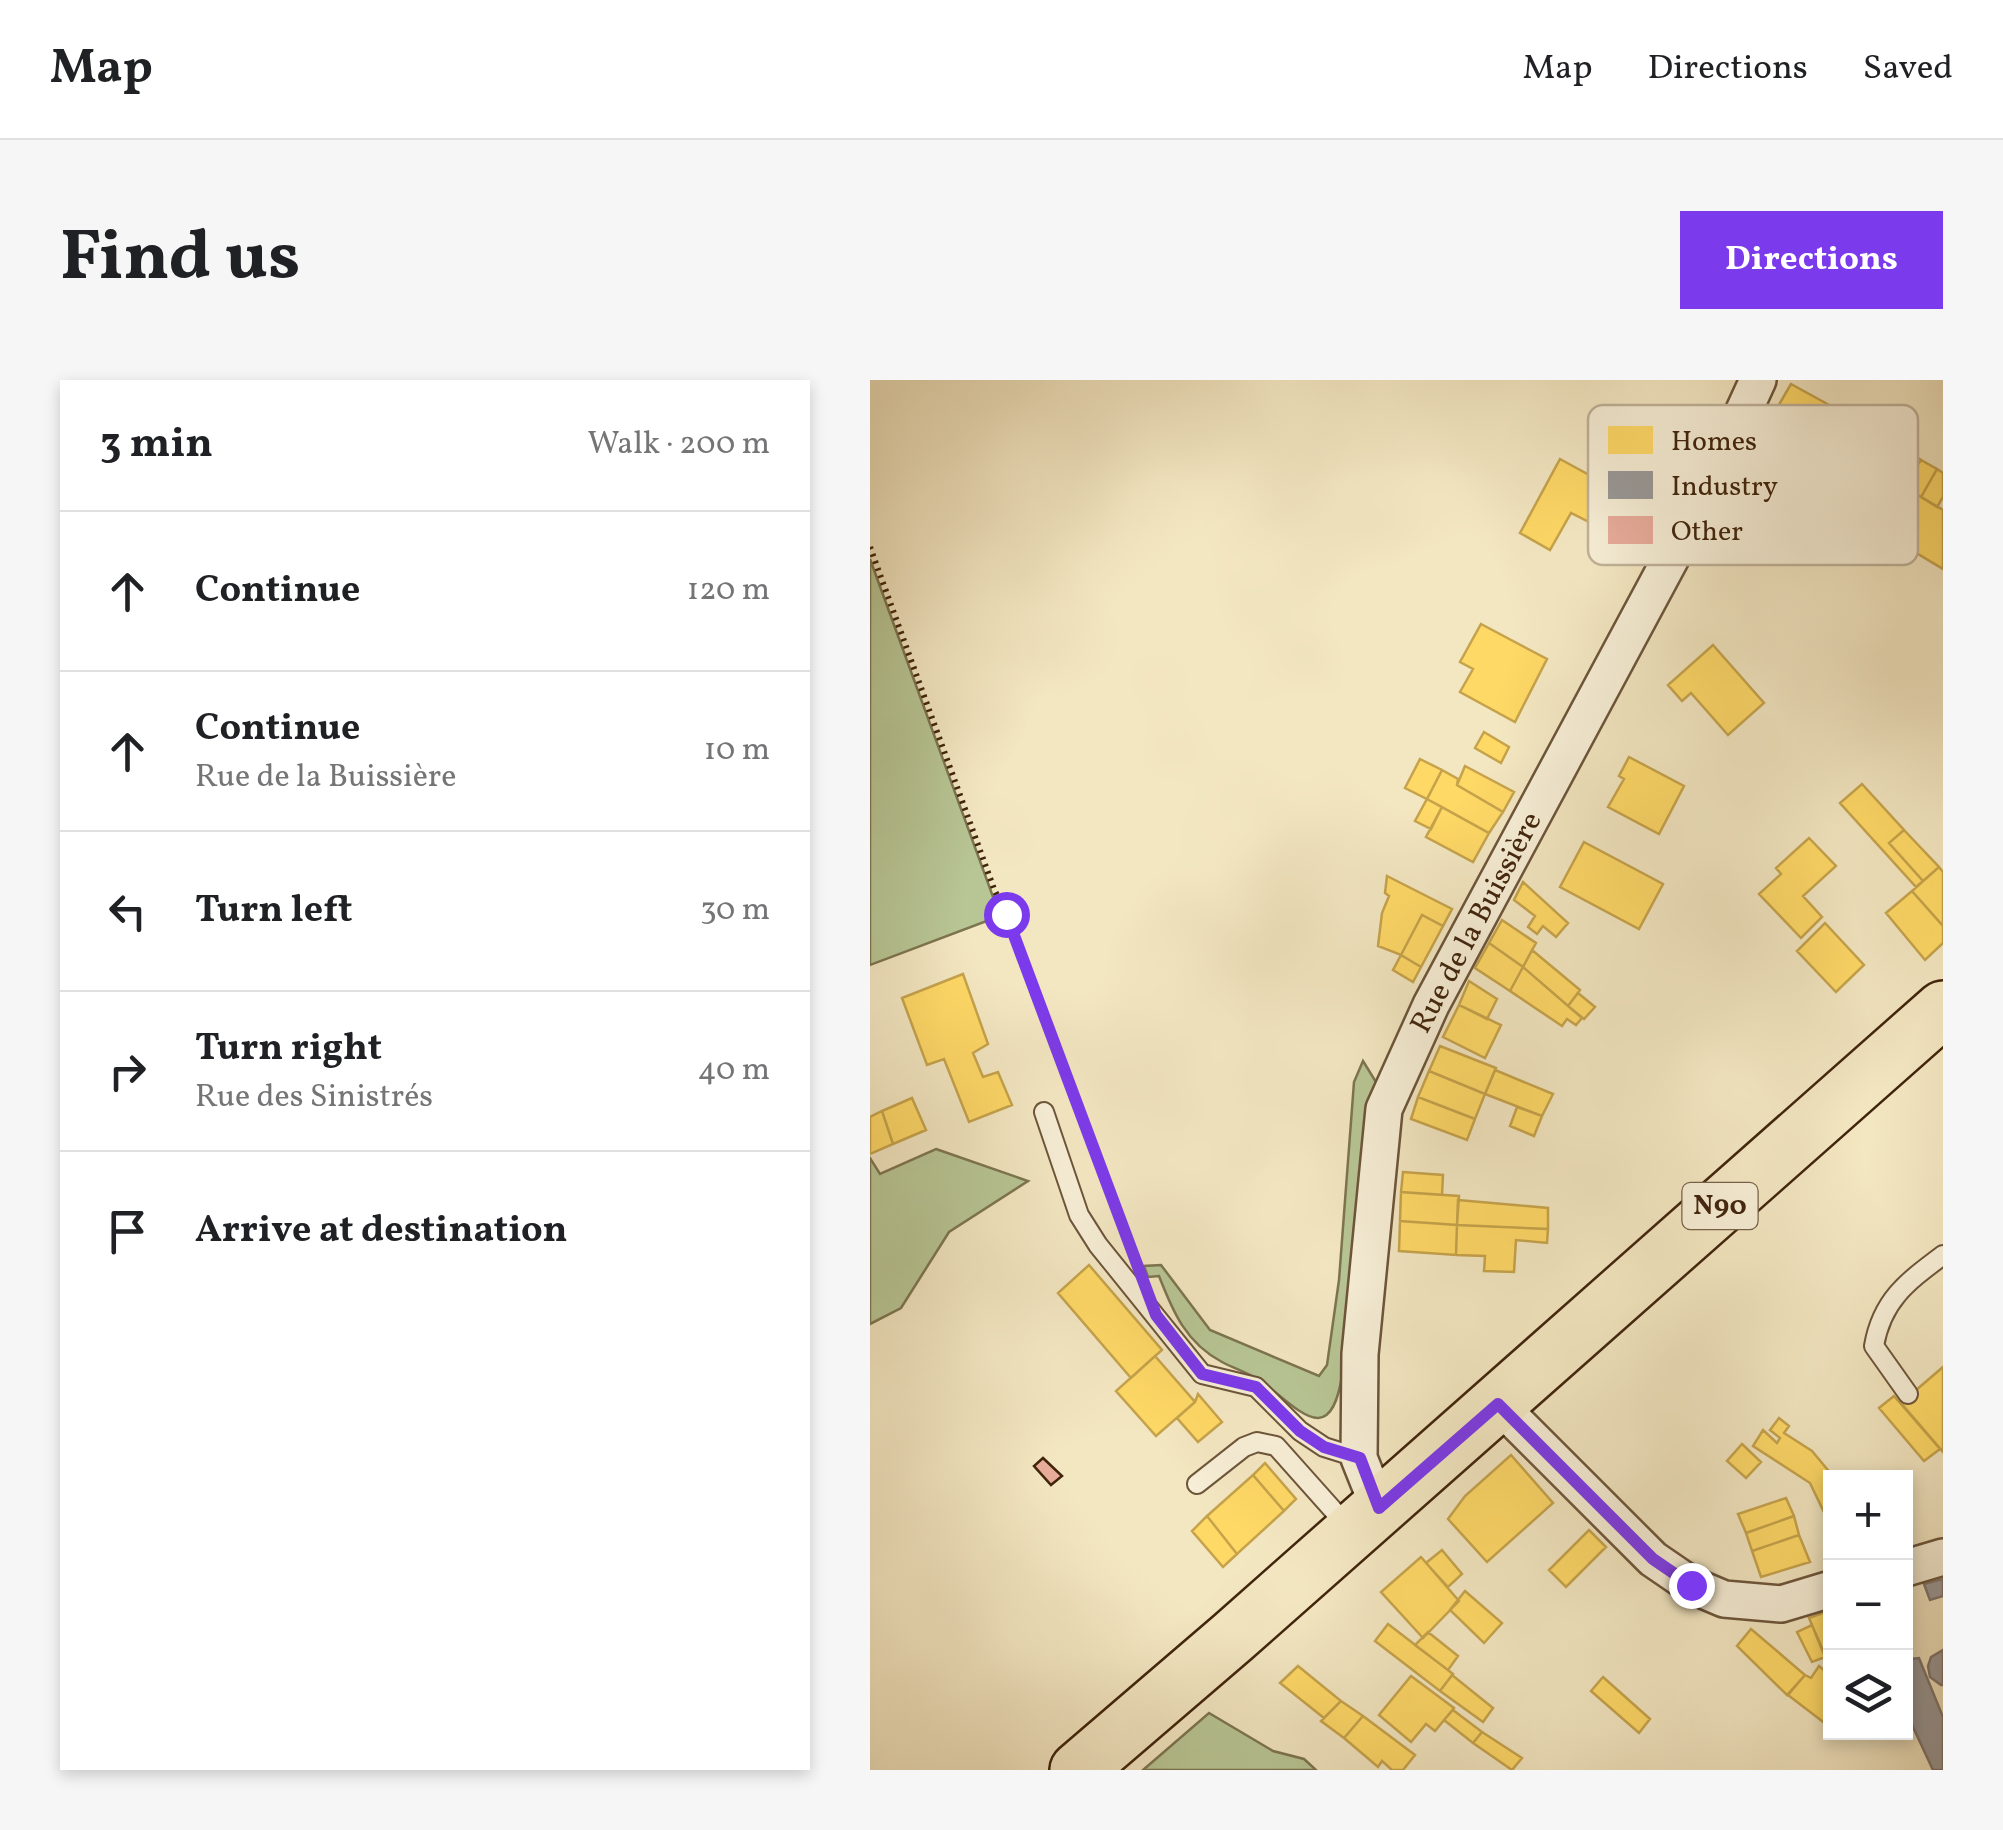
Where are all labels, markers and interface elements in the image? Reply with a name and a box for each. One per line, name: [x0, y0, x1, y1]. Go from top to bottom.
text: Map: [50, 36, 153, 103]
text: Map: [1522, 45, 1593, 93]
text: Directions: [1648, 45, 1808, 93]
text: Saved: [1863, 45, 1953, 93]
text: Find us: [60, 211, 300, 309]
button: Directions: [1680, 211, 1943, 309]
legend: [1588, 405, 1918, 565]
text: 3 min: [100, 416, 213, 475]
text: Walk · 200 m: [587, 423, 770, 467]
text: Homes: [1671, 423, 1757, 462]
text: Industry: [1671, 468, 1778, 507]
text: Other: [1671, 513, 1743, 552]
icon: ahead: [100, 564, 155, 619]
text: Continue: [195, 565, 360, 618]
text: 120 m: [687, 569, 770, 613]
text: Continue: [195, 703, 360, 756]
icon: ahead: [100, 724, 155, 779]
text: 10 m: [704, 729, 770, 773]
text: Rue de la Buissière: [195, 756, 456, 800]
street label: Rue de la Buissière: [1401, 805, 1553, 1041]
icon: left: [100, 884, 155, 939]
text: Turn left: [195, 885, 352, 938]
text: 30 m: [700, 889, 770, 933]
route start: [984, 892, 1030, 938]
text: Turn right: [195, 1023, 382, 1076]
icon: right: [100, 1044, 155, 1099]
text: 40 m: [698, 1049, 770, 1093]
text: Rue des Sinistrés: [195, 1076, 433, 1120]
road number: N90: [1682, 1183, 1758, 1229]
icon: arrive: [100, 1204, 155, 1259]
text: Arrive at destination: [195, 1205, 568, 1258]
map controls: [1823, 1470, 1913, 1740]
button: +: [1823, 1470, 1913, 1560]
button: −: [1823, 1560, 1913, 1650]
route end: [1669, 1563, 1715, 1609]
button: layers: [1823, 1650, 1913, 1740]

